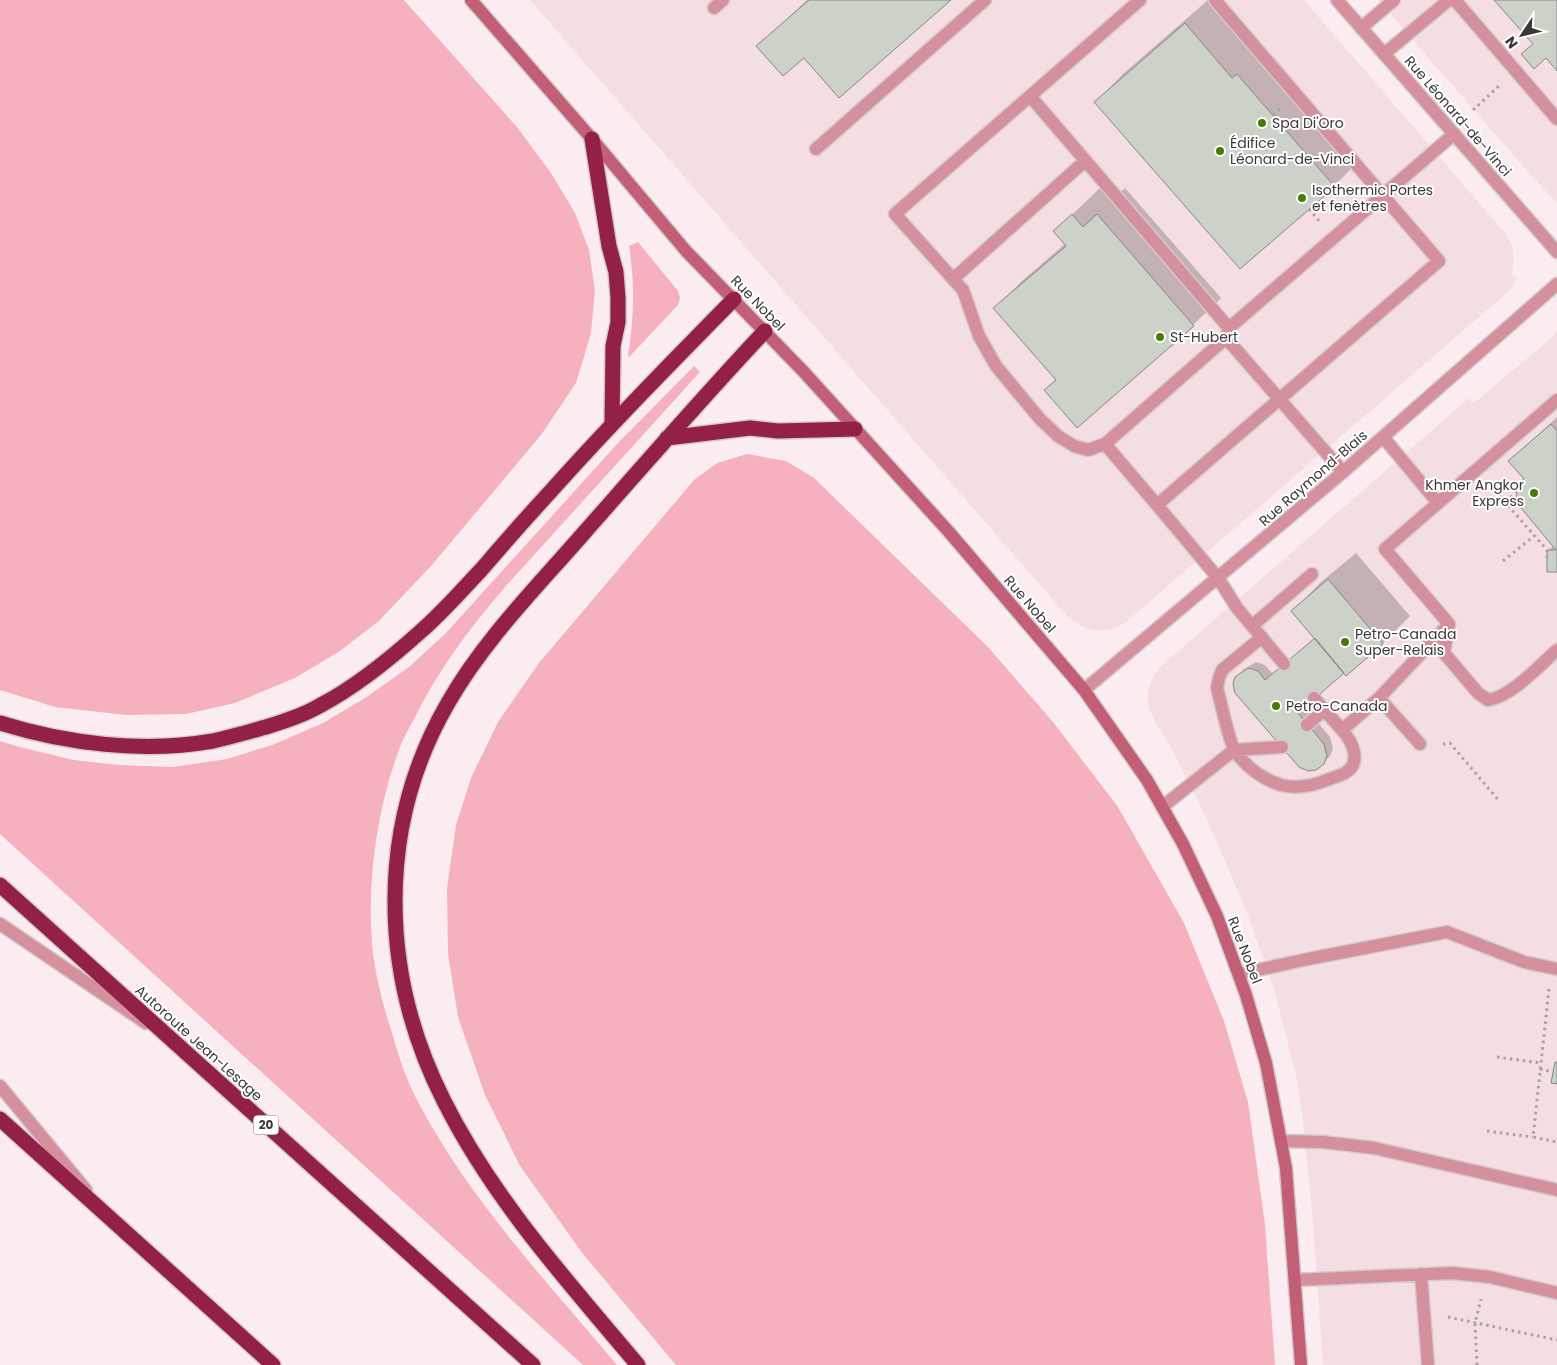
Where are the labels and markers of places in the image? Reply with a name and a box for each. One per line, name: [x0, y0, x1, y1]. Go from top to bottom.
place label: Spa Di'Oro: [1272, 113, 1344, 133]
marker: Spa Di'Oro: [1256, 117, 1268, 129]
place label: Édifice Léonard-de-Vinci: [1230, 133, 1354, 169]
marker: Édifice Léonard-de-Vinci: [1214, 145, 1226, 157]
place label: Isothermic Portes et fenètres: [1312, 180, 1433, 216]
marker: Isothermic Portes et fenètres: [1296, 192, 1308, 204]
place label: St-Hubert: [1170, 327, 1238, 347]
marker: St-Hubert: [1154, 331, 1166, 343]
place label: Khmer Angkor Express: [1425, 475, 1524, 511]
marker: Khmer Angkor Express: [1528, 487, 1540, 499]
place label: Petro-Canada Super-Relais: [1355, 624, 1456, 660]
marker: Petro-Canada Super-Relais: [1339, 636, 1351, 648]
place label: Petro-Canada: [1286, 696, 1387, 716]
marker: Petro-Canada: [1270, 700, 1282, 712]

